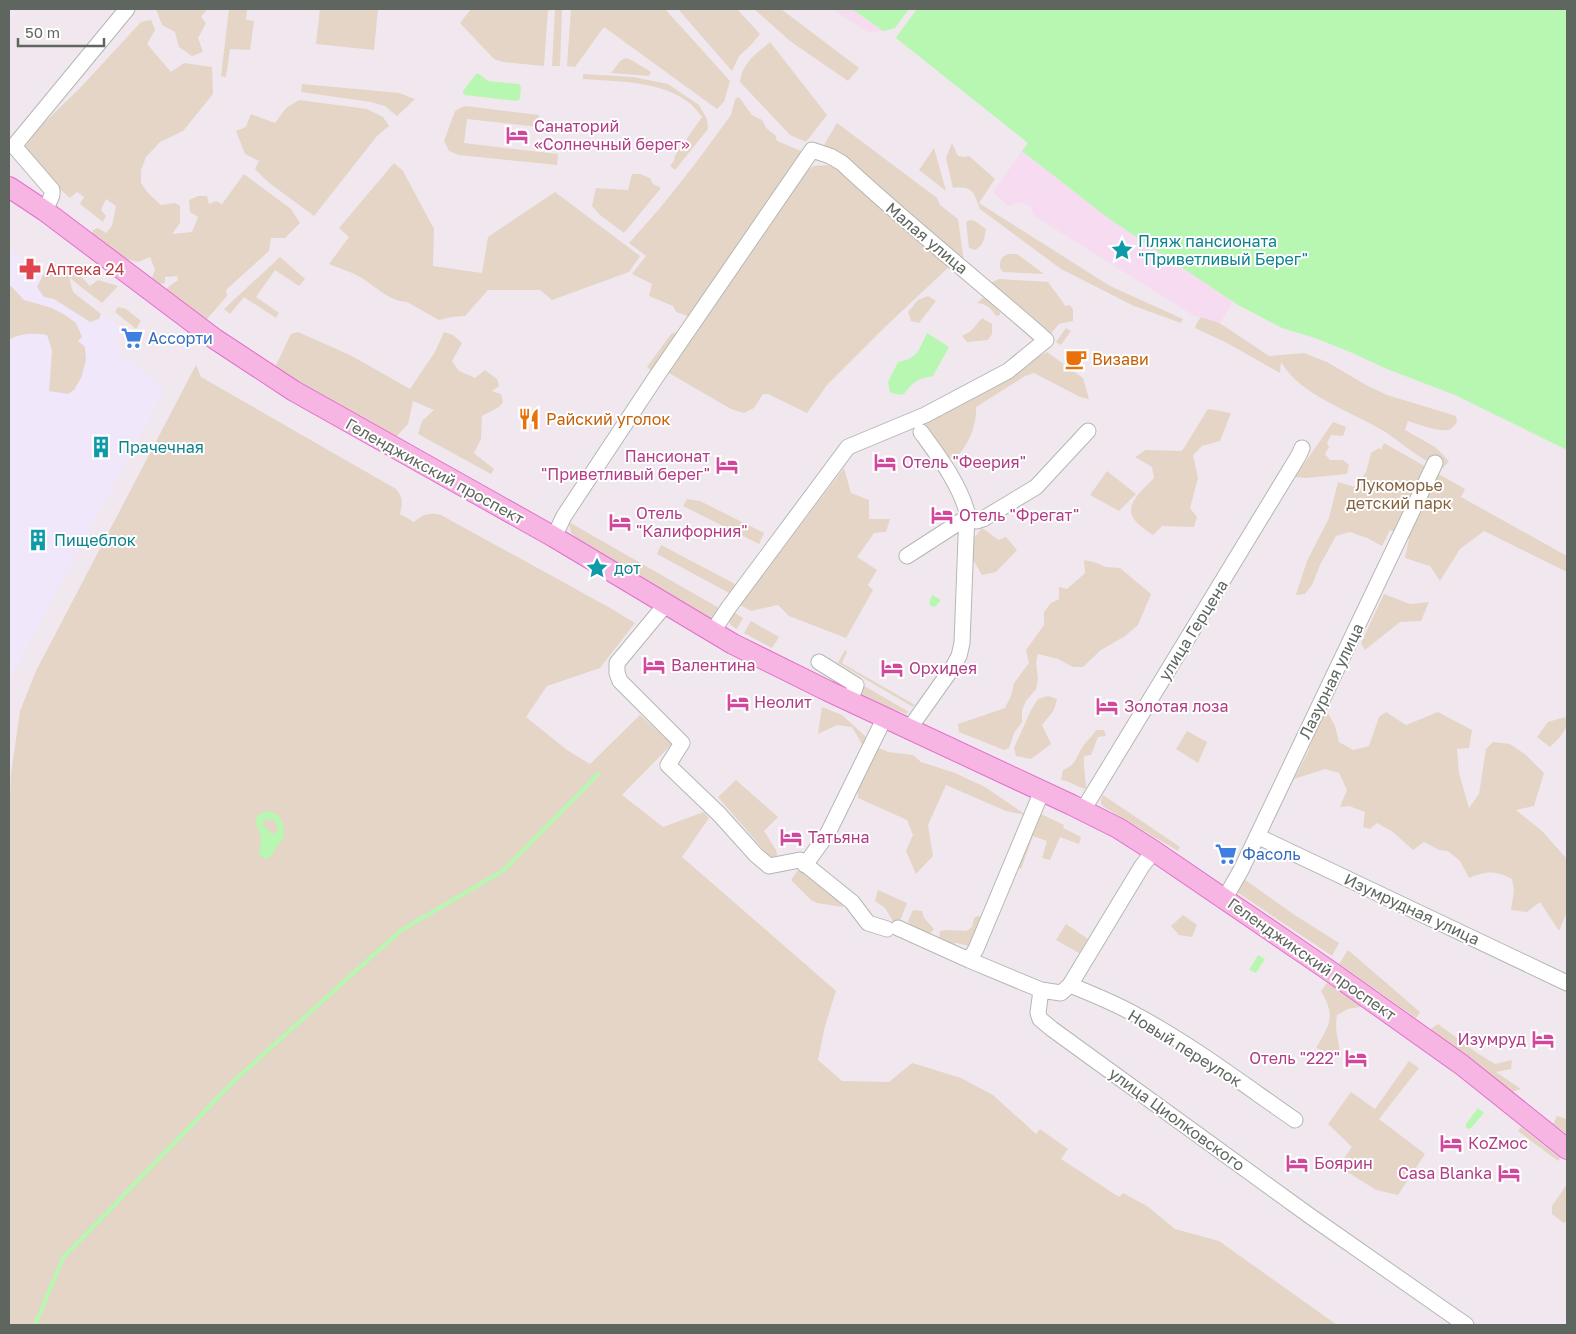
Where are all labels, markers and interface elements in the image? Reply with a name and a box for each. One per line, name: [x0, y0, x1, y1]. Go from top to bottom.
scale bar: [18, 15, 104, 47]
text: 50 m: [25, 23, 60, 41]
place label: Санаторий «Солнечный берег»: [534, 116, 690, 154]
hotel icon: Санаторий «Солнечный берег»: [504, 122, 530, 148]
street label: Малая улица: [882, 198, 972, 278]
place label: Пляж пансионата "Приветливый Берег": [1138, 231, 1308, 269]
place icon: Пляж пансионата "Приветливый Берег": [1109, 237, 1135, 263]
pharmacy icon: Аптека 24: [17, 256, 43, 282]
place label: Аптека 24: [46, 259, 124, 279]
supermarket icon: Ассорти: [119, 325, 145, 351]
place label: Ассорти: [148, 328, 213, 348]
cafe icon: Визави: [1063, 346, 1089, 372]
place label: Визави: [1092, 349, 1149, 369]
restaurant icon: Райский уголок: [516, 406, 542, 432]
place label: Райский уголок: [546, 409, 670, 429]
street label: Геленджикский проспект: [342, 414, 528, 529]
building icon: Прачечная: [88, 434, 114, 460]
place label: Прачечная: [118, 437, 204, 457]
place label: Пансионат "Приветливый берег": [541, 446, 710, 484]
hotel icon: Отель "Феерия": [872, 449, 898, 475]
hotel icon: Пансионат "Приветливый берег": [714, 452, 740, 478]
place label: Отель "Феерия": [902, 452, 1026, 472]
park label: Лукоморье детский парк: [1346, 475, 1452, 513]
hotel icon: Отель "Фрегат": [929, 502, 955, 528]
place label: Отель "Калифорния": [636, 503, 748, 541]
place label: Отель "Фрегат": [959, 505, 1079, 525]
hotel icon: Отель "Калифорния": [607, 509, 633, 535]
building icon: Пищеблок: [25, 527, 51, 553]
place label: Пищеблок: [54, 530, 136, 550]
place icon: дот: [584, 555, 610, 581]
place label: дот: [614, 558, 641, 578]
street label: улица Герцена: [1154, 576, 1232, 684]
street label: Лазурная улица: [1294, 620, 1368, 742]
hotel icon: Валентина: [641, 652, 667, 678]
place label: Валентина: [671, 655, 756, 675]
hotel icon: Орхидея: [879, 655, 905, 681]
place label: Орхидея: [909, 658, 977, 678]
hotel icon: Неолит: [725, 689, 751, 715]
place label: Неолит: [754, 692, 812, 712]
hotel icon: Золотая лоза: [1094, 693, 1120, 719]
place label: Золотая лоза: [1124, 696, 1229, 716]
hotel icon: Татьяна: [778, 824, 804, 850]
place label: Татьяна: [808, 827, 870, 847]
supermarket icon: Фасоль: [1213, 841, 1239, 867]
place label: Фасоль: [1242, 844, 1301, 864]
street label: Изумрудная улица: [1341, 869, 1483, 949]
street label: Геленджикский проспект: [1224, 893, 1400, 1025]
street label: Новый переулок: [1124, 1005, 1246, 1091]
hotel icon: Изумруд: [1530, 1026, 1556, 1052]
place label: Изумруд: [1458, 1029, 1526, 1049]
hotel icon: Отель "222": [1343, 1045, 1369, 1071]
place label: Отель "222": [1249, 1048, 1340, 1068]
street label: улица Циолковского: [1105, 1063, 1249, 1175]
hotel icon: КоZмос: [1438, 1130, 1464, 1156]
place label: КоZмос: [1468, 1133, 1528, 1153]
hotel icon: Боярин: [1284, 1150, 1310, 1176]
place label: Боярин: [1314, 1153, 1373, 1173]
hotel icon: Casa Blanka: [1496, 1160, 1522, 1186]
place label: Casa Blanka: [1398, 1163, 1492, 1183]

